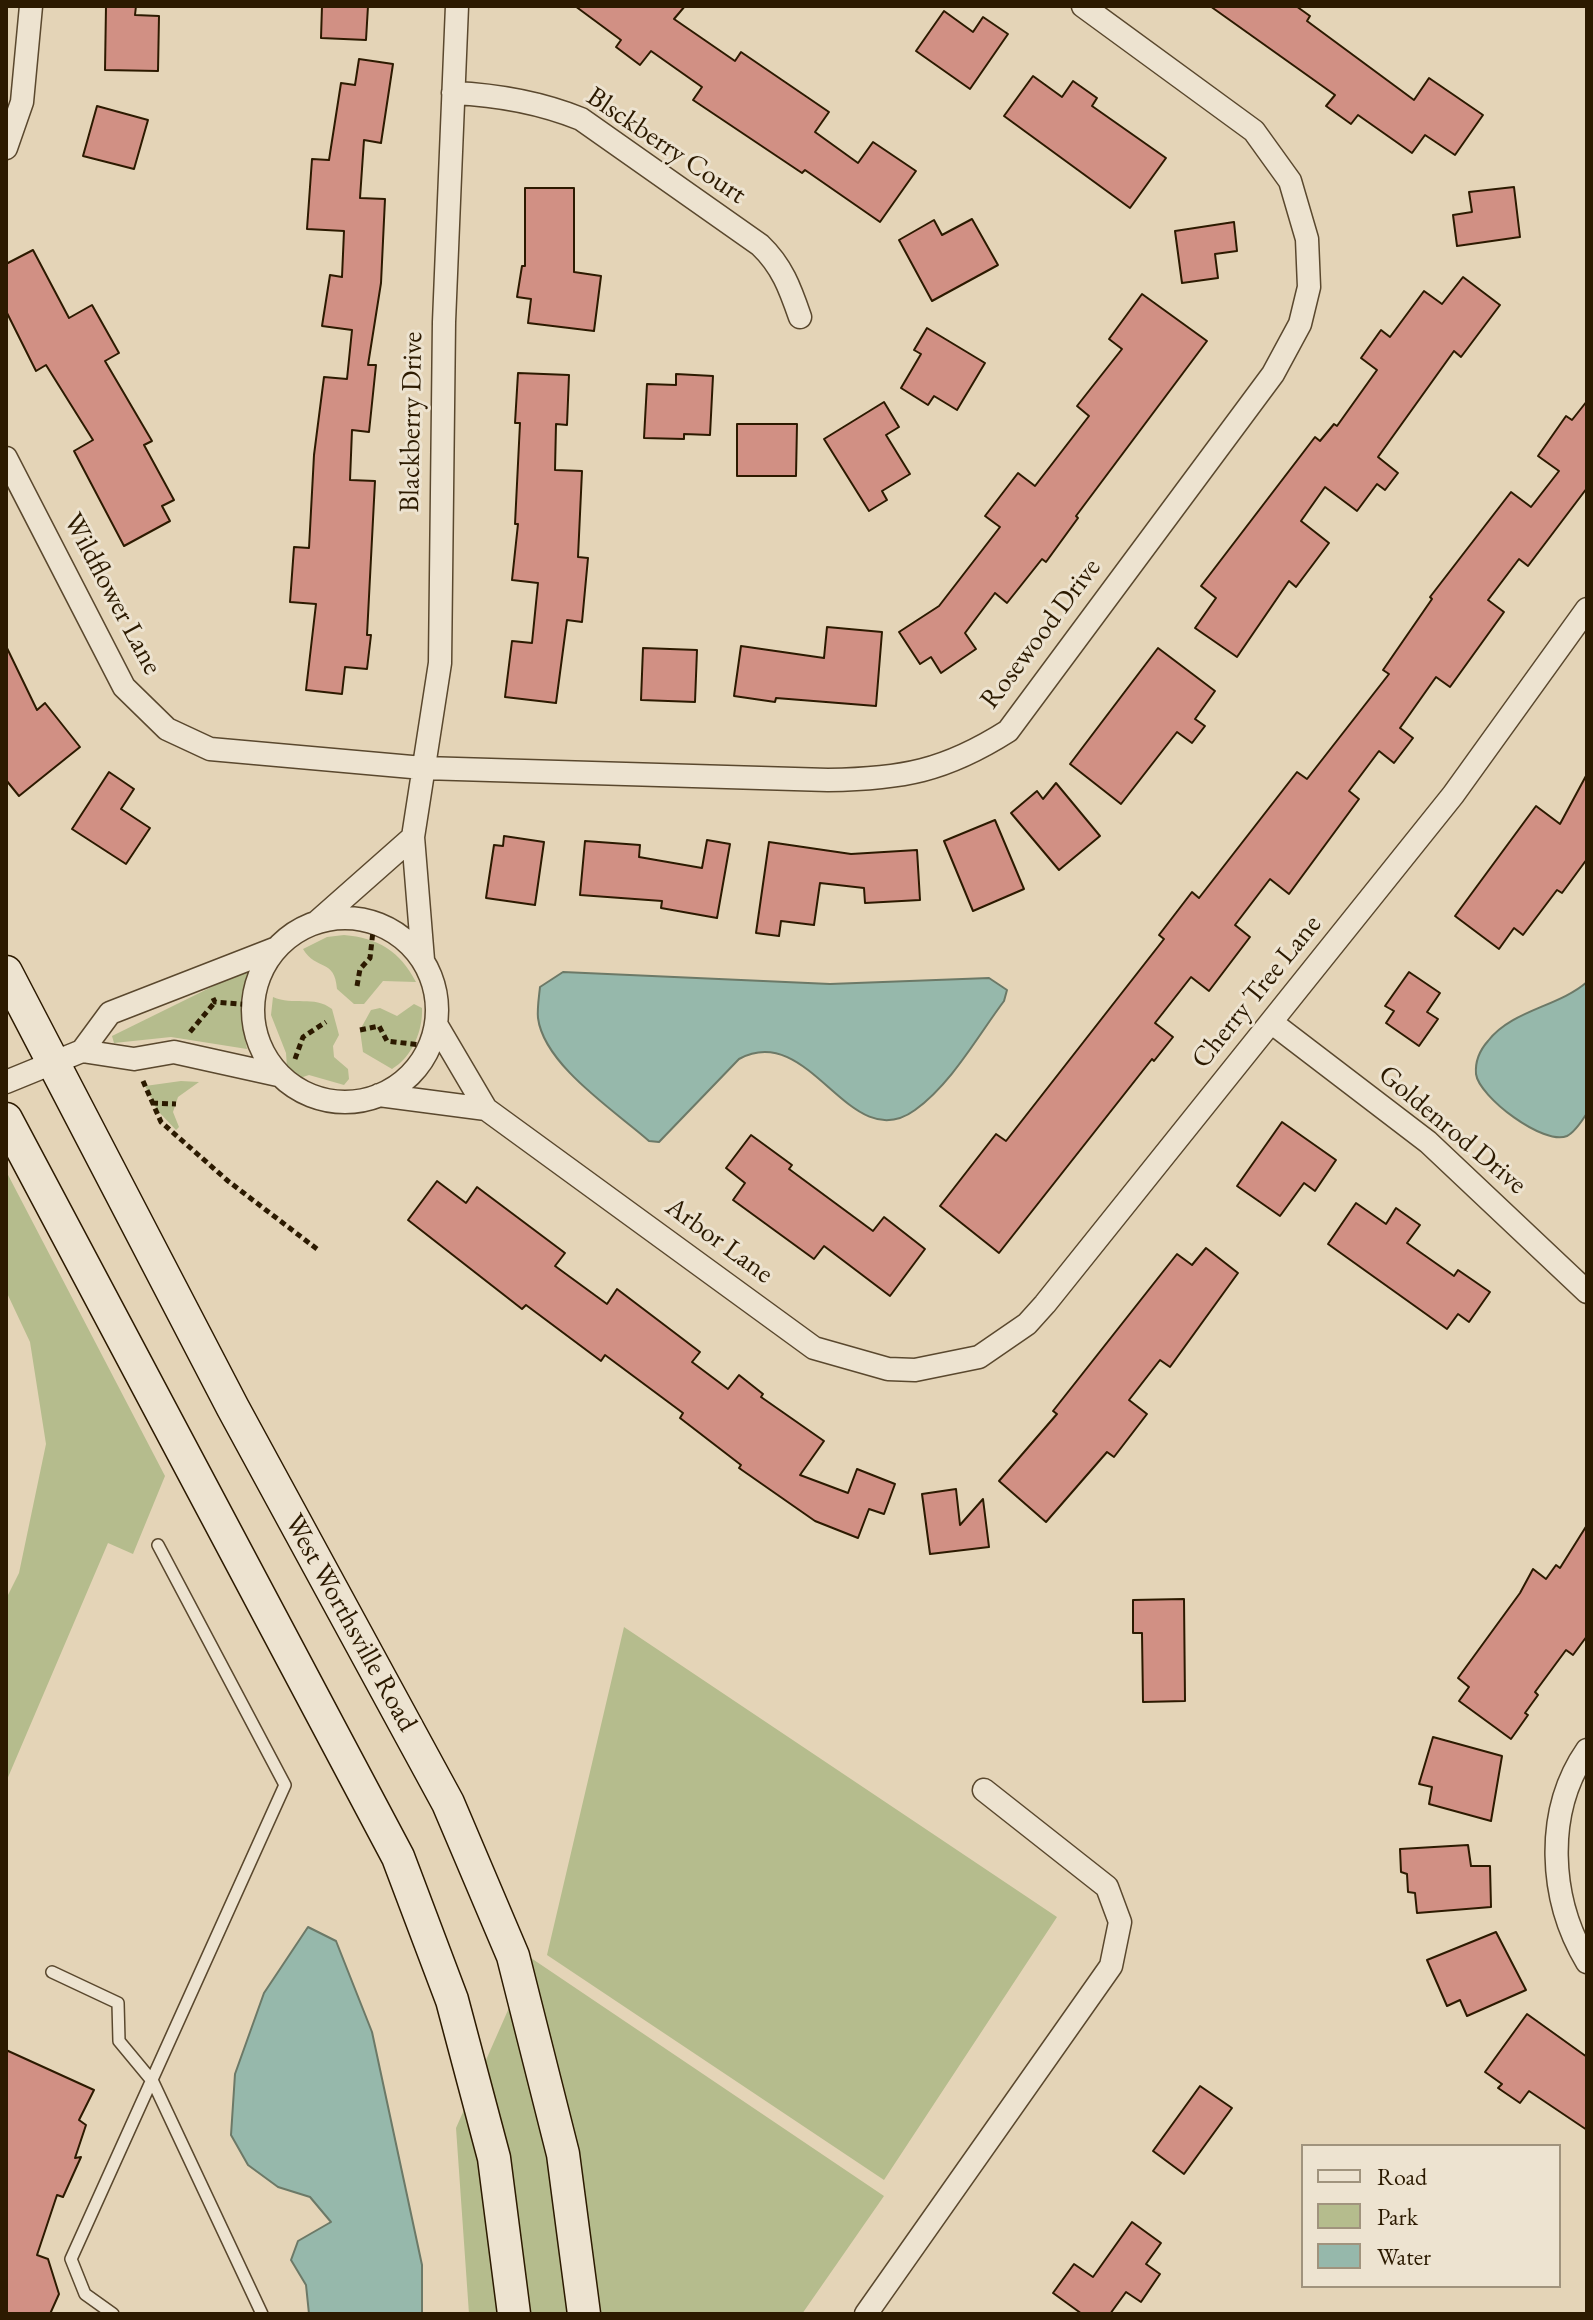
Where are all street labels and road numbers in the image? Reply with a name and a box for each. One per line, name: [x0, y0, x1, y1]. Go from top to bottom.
street label: Blsckberry Court: [580, 80, 752, 212]
street label: Blackberry Drive: [394, 331, 430, 513]
street label: Wildflower Lane: [55, 508, 169, 680]
street label: Rosewood Drive: [974, 552, 1108, 716]
street label: Cherry Tree Lane: [1185, 909, 1329, 1075]
street label: Goldenrod Drive: [1371, 1058, 1533, 1202]
street label: Arbor Lane: [658, 1191, 780, 1291]
street label: West Worthsville Road: [276, 1508, 424, 1738]

